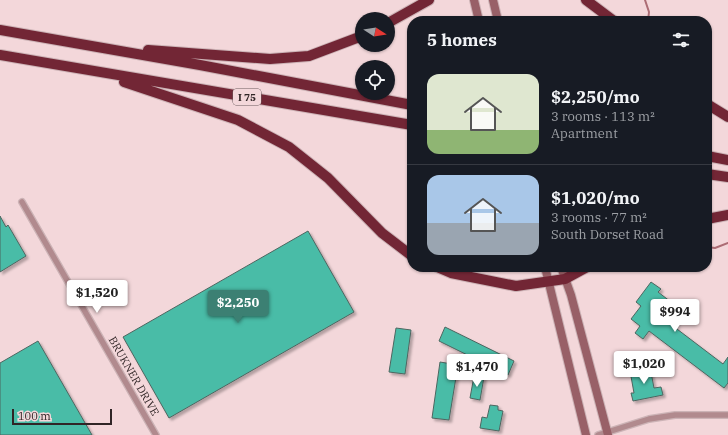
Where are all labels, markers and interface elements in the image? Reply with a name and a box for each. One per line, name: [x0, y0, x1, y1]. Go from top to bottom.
north arrow: [355, 12, 395, 52]
map controls: [355, 12, 395, 100]
text: 5 homes: [427, 29, 497, 51]
icon: filters: [670, 29, 692, 51]
button: locate: [355, 60, 395, 100]
text: $2,250/mo: [551, 86, 640, 108]
road number: I 75: [233, 89, 261, 105]
icon: home: [459, 90, 507, 138]
text: 3 rooms · 113 m²: [551, 108, 655, 125]
text: Apartment: [551, 125, 618, 142]
text: $1,020/mo: [551, 187, 640, 209]
icon: home: [459, 191, 507, 239]
text: 3 rooms · 77 m²: [551, 209, 647, 226]
text: South Dorset Road: [551, 226, 664, 243]
pin: $1,520: [64, 280, 130, 314]
text: $1,520: [76, 284, 118, 301]
pin: $2,250: [205, 290, 271, 324]
text: $2,250: [217, 294, 259, 311]
pin: $994: [651, 299, 699, 333]
text: $994: [659, 303, 691, 320]
street label: BRUKNER DRIVE: [106, 334, 162, 418]
pin: $1,020: [611, 351, 677, 385]
pin: $1,470: [444, 354, 510, 388]
text: $1,020: [623, 355, 665, 372]
text: $1,470: [456, 358, 498, 375]
scale bar: [12, 407, 112, 426]
text: 100 m: [18, 409, 51, 423]

